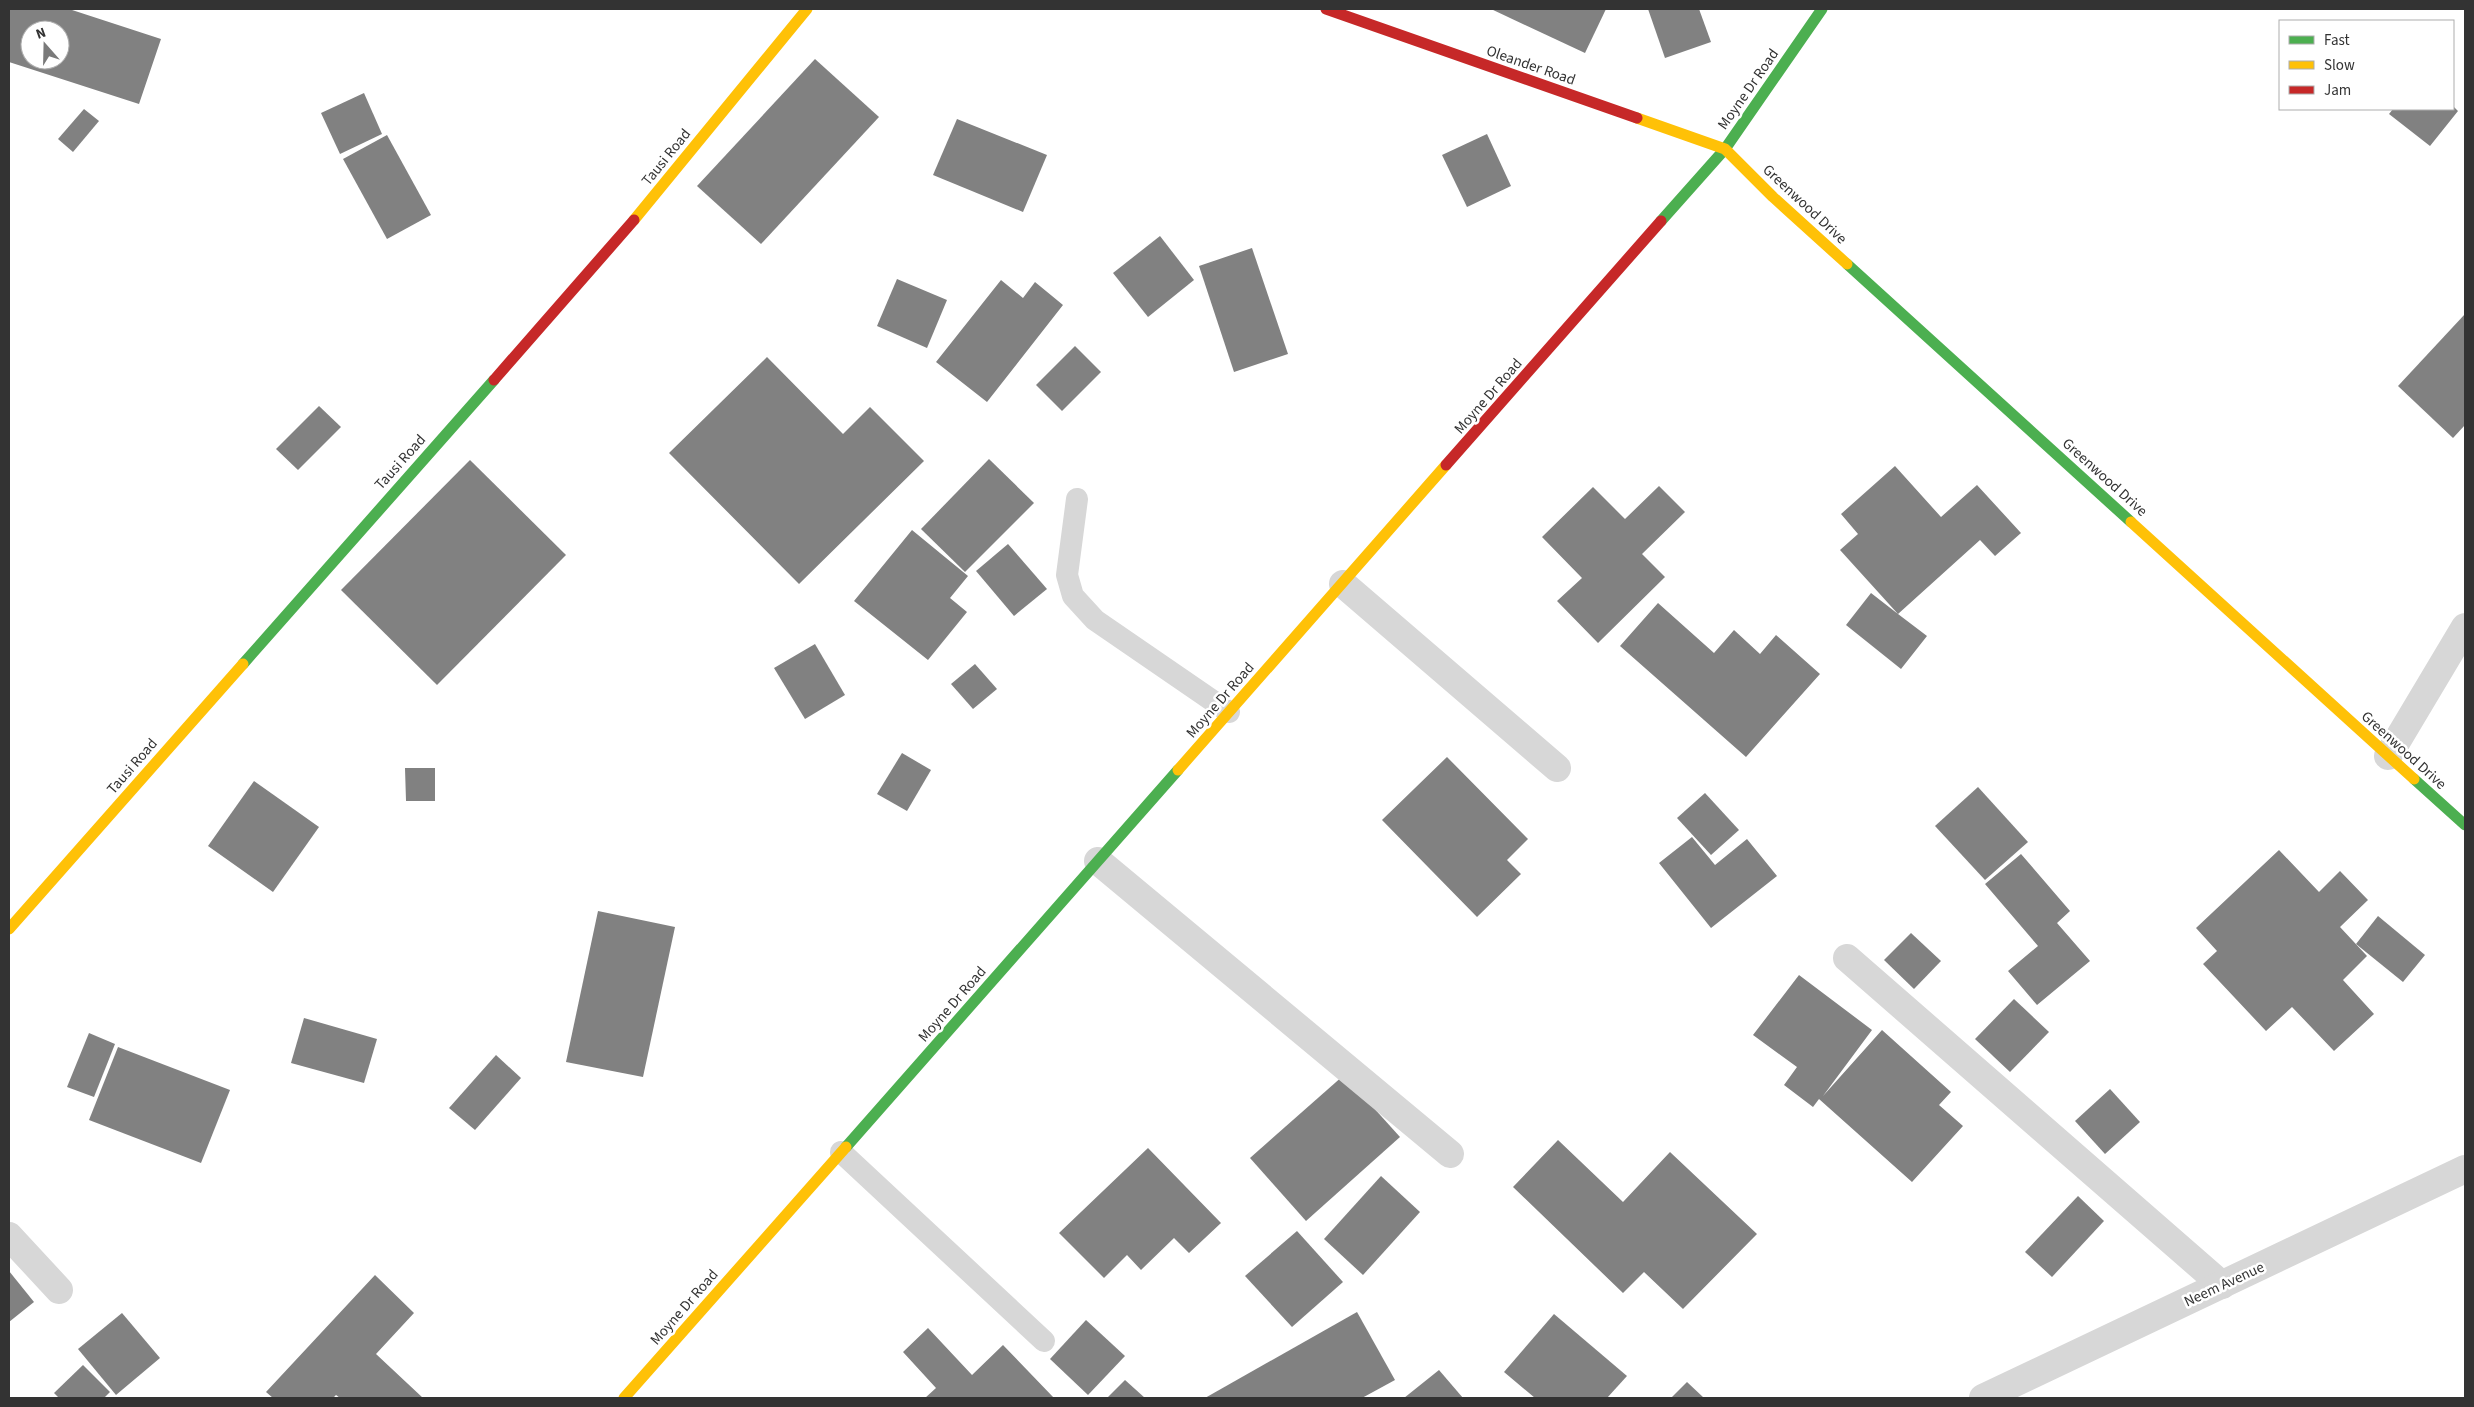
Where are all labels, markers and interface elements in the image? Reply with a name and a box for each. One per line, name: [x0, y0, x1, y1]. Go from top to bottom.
north arrow: [20, 20, 70, 70]
legend: [2279, 20, 2454, 110]
text: N: [33, 23, 49, 45]
text: Fast: [2324, 30, 2350, 51]
street label: Oleander Road: [1483, 40, 1578, 91]
street label: Moyne Dr Road: [1713, 45, 1784, 134]
text: Slow: [2324, 55, 2355, 76]
text: Jam: [2324, 80, 2351, 101]
street label: Tausi Road: [637, 124, 696, 190]
street label: Greenwood Drive: [1758, 160, 1851, 249]
street label: Moyne Dr Road: [1450, 354, 1527, 439]
street label: Tausi Road: [370, 430, 431, 495]
street label: Greenwood Drive: [2057, 433, 2152, 521]
street label: Moyne Dr Road: [1182, 658, 1259, 743]
street label: Greenwood Drive: [2356, 706, 2451, 794]
street label: Tausi Road: [102, 734, 163, 799]
street label: Moyne Dr Road: [914, 962, 991, 1047]
street label: Neem Avenue: [2181, 1257, 2268, 1312]
street label: Moyne Dr Road: [646, 1265, 723, 1350]

